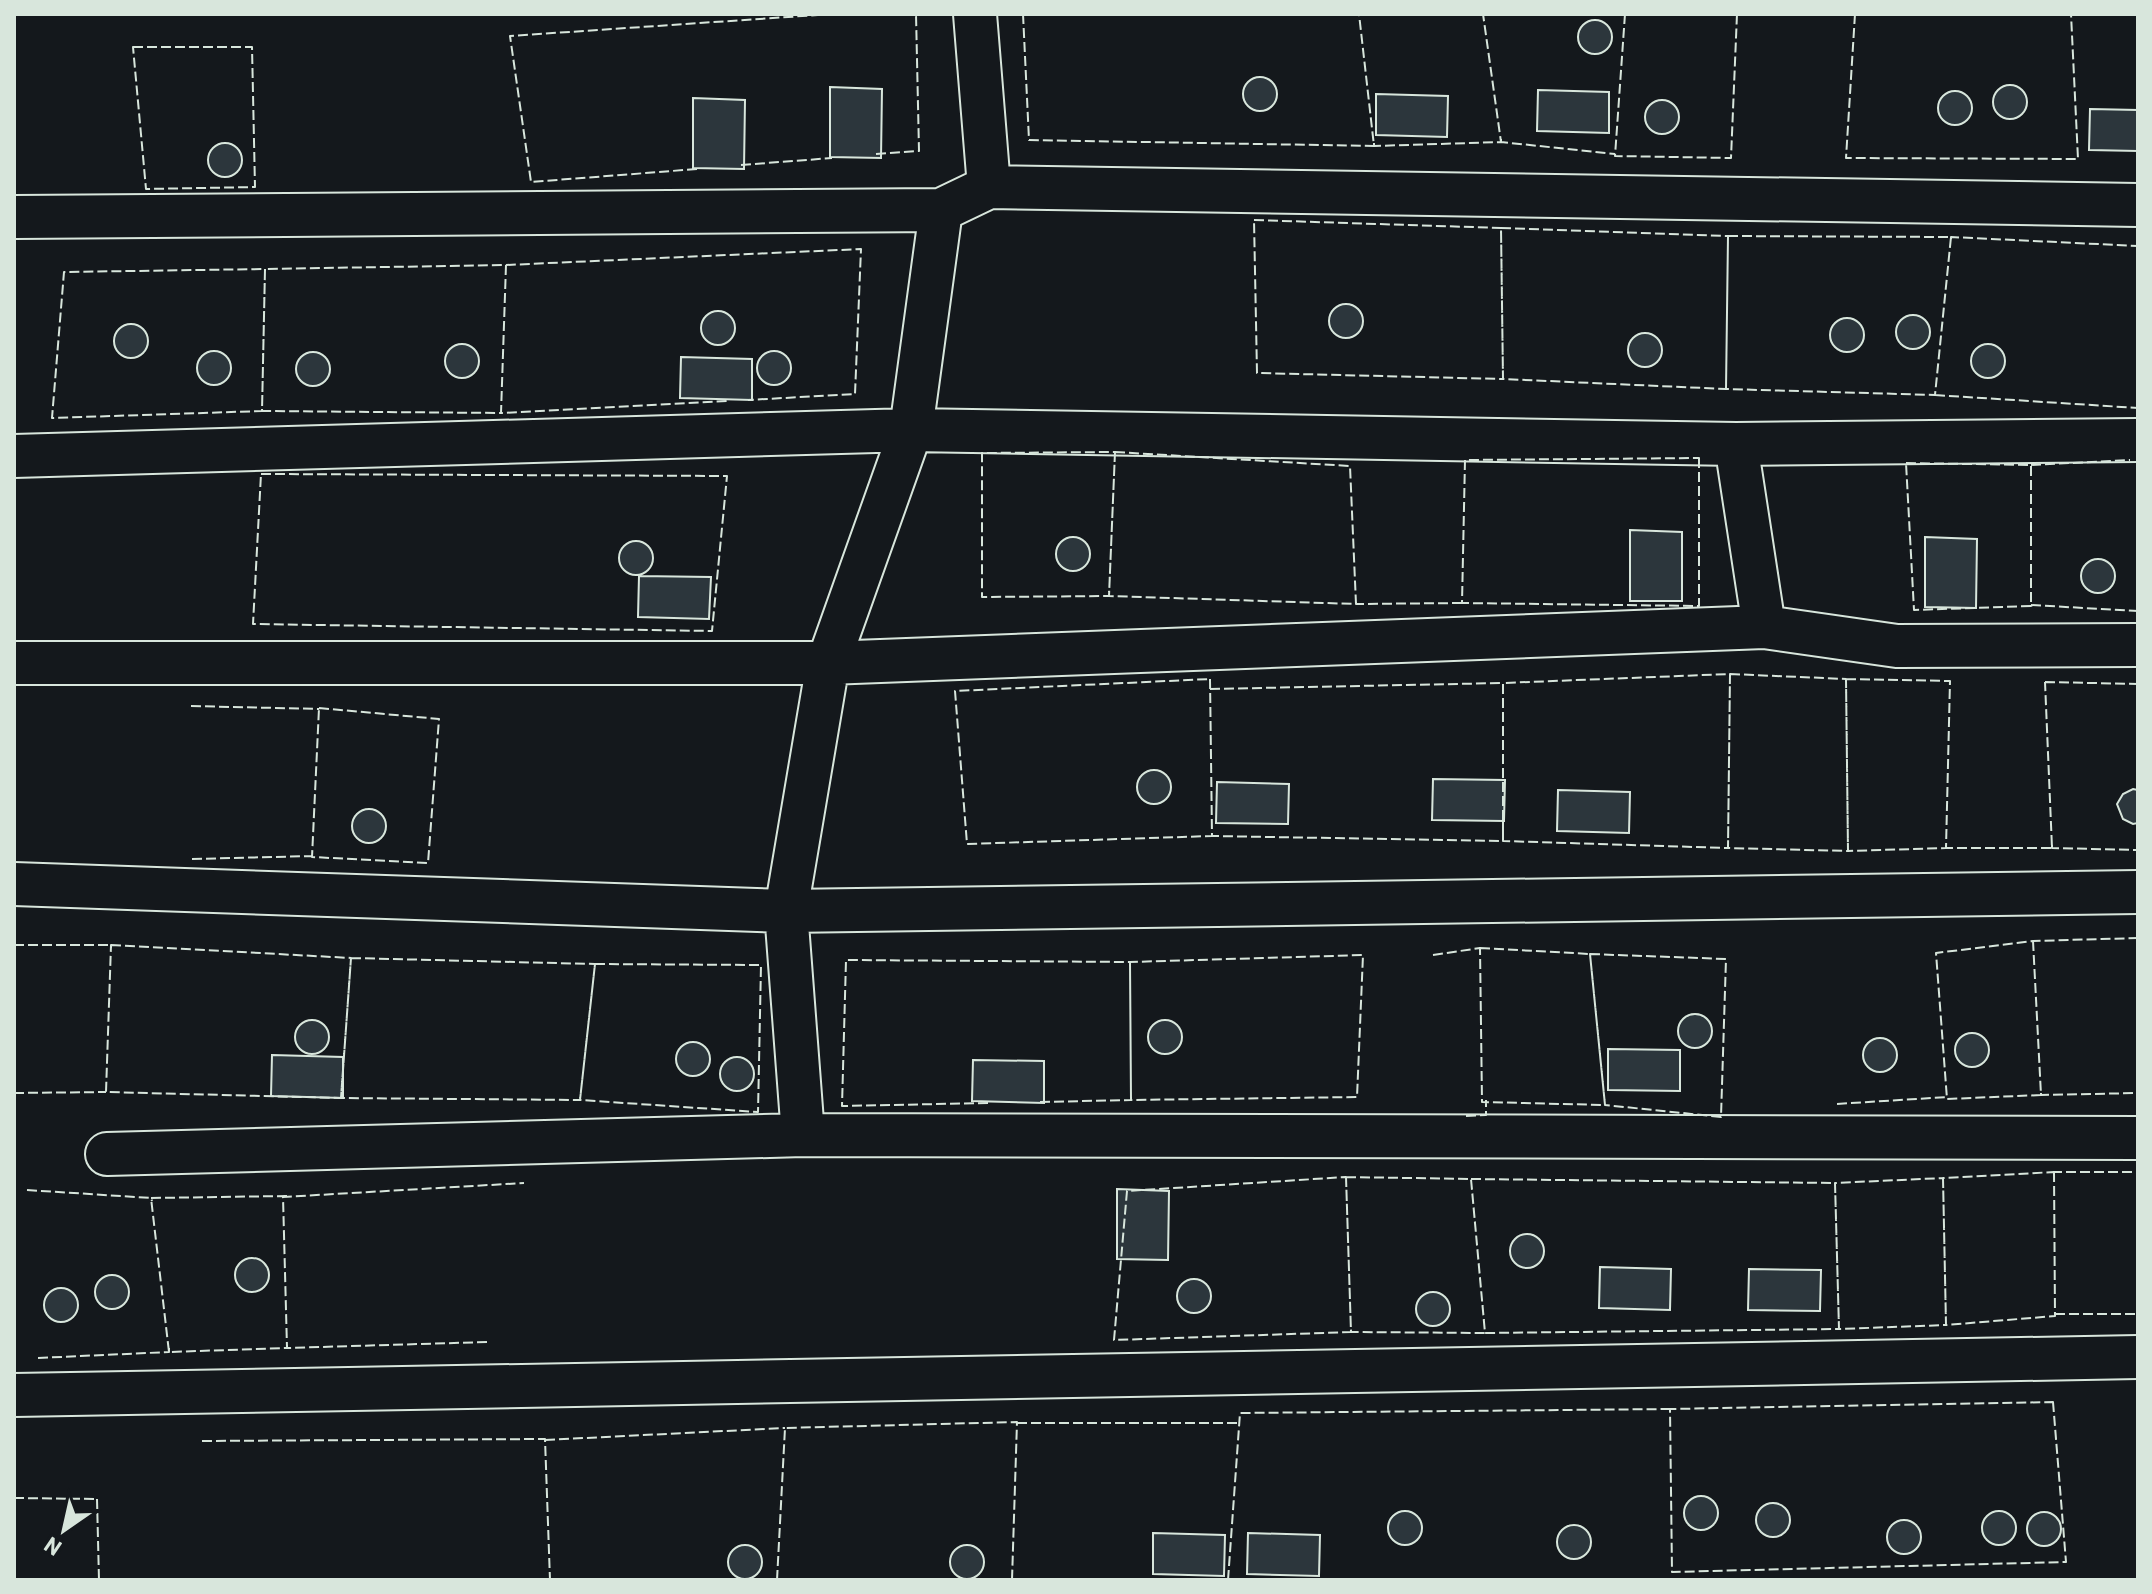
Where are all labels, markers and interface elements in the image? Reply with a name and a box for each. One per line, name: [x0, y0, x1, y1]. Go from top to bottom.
north arrow: [24, 1490, 104, 1570]
text: N: [39, 1533, 66, 1562]

